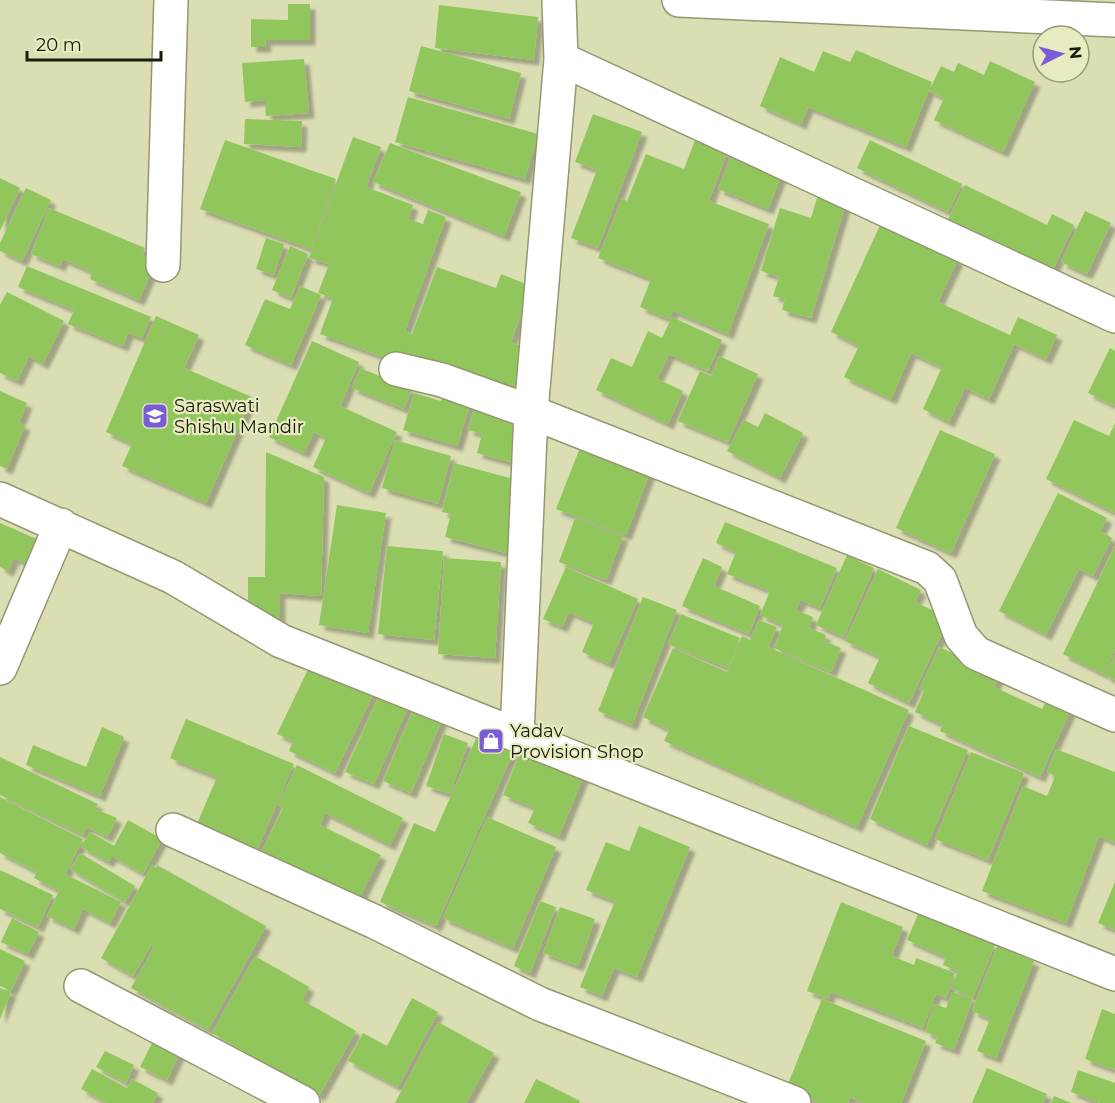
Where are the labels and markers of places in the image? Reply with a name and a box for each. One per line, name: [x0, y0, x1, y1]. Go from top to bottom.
place label: Saraswati Shishu Mandir: [174, 395, 304, 438]
school or university icon: Saraswati Shishu Mandir: [140, 401, 170, 431]
place label: Yadav Provision Shop: [510, 720, 644, 763]
shop icon: Yadav Provision Shop: [476, 726, 506, 756]

